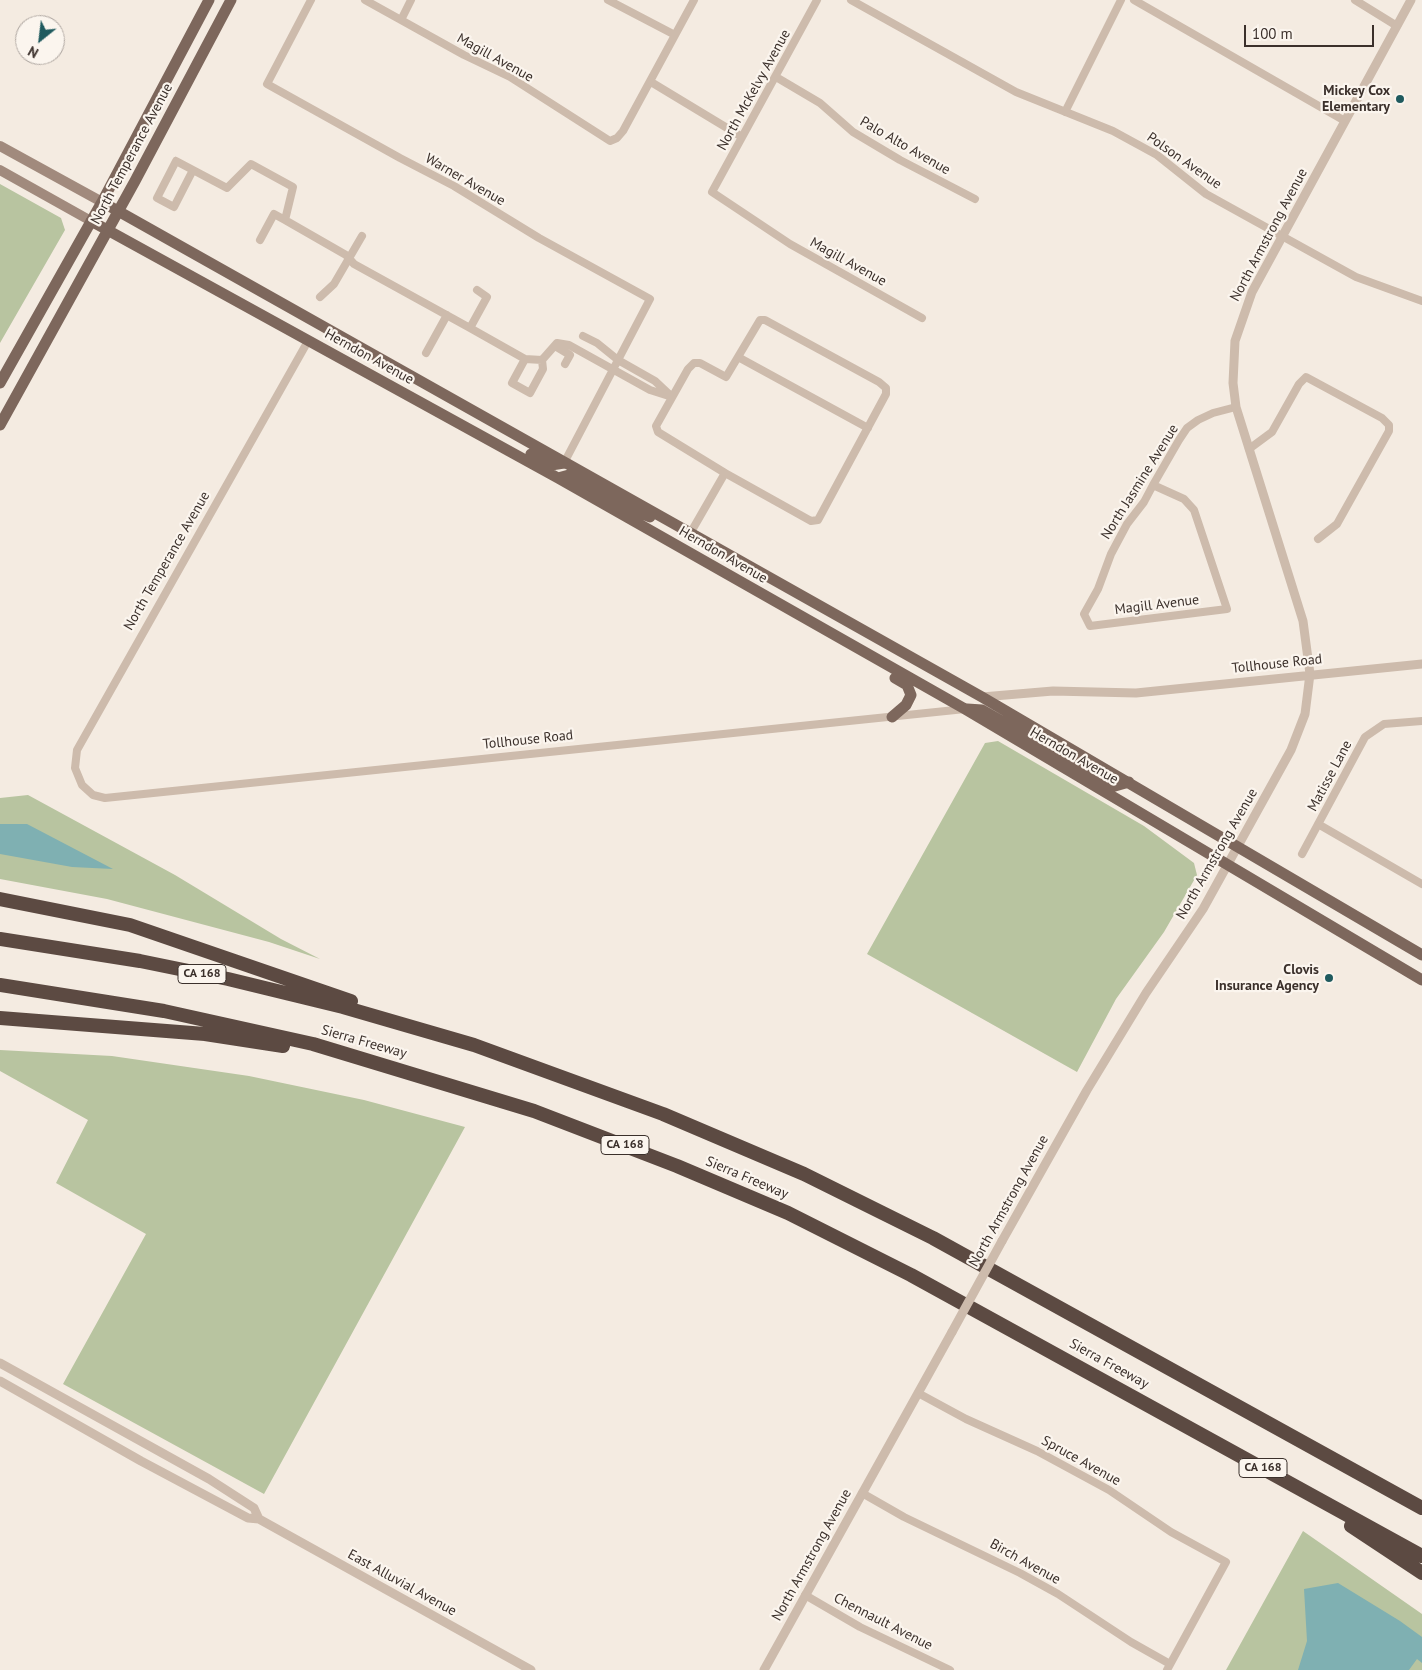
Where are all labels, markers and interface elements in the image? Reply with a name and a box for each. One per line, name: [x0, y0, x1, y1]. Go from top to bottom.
north arrow: [15, 15, 65, 65]
scale bar: [1247, 15, 1377, 47]
text: 100 m: [1252, 24, 1293, 43]
street label: North McKelvy Avenue: [714, 27, 794, 153]
street label: Magill Avenue: [454, 30, 536, 86]
text: N: [25, 42, 42, 62]
street label: North Temperance Avenue: [88, 81, 176, 227]
place label: Mickey Cox Elementary: [1322, 83, 1390, 115]
marker: Mickey Cox Elementary: [1394, 93, 1406, 105]
street label: Palo Alto Avenue: [857, 113, 953, 179]
street label: Polson Avenue: [1143, 129, 1225, 193]
street label: Warner Avenue: [422, 150, 508, 210]
street label: North Armstrong Avenue: [1227, 166, 1311, 304]
street label: Magill Avenue: [807, 234, 889, 290]
street label: Herndon Avenue: [322, 326, 416, 388]
street label: North Jasmine Avenue: [1098, 421, 1182, 543]
street label: North Temperance Avenue: [120, 489, 214, 633]
street label: Herndon Avenue: [676, 523, 770, 587]
street label: Magill Avenue: [1114, 591, 1200, 619]
street label: Tollhouse Road: [1231, 651, 1323, 677]
street label: Herndon Avenue: [1027, 724, 1121, 788]
street label: Tollhouse Road: [482, 727, 574, 753]
street label: Matisse Lane: [1304, 738, 1356, 814]
street label: North Armstrong Avenue: [1173, 786, 1261, 922]
place label: Clovis Insurance Agency: [1215, 962, 1319, 994]
road number: CA 168: [178, 964, 226, 984]
marker: Clovis Insurance Agency: [1323, 972, 1335, 984]
street label: Sierra Freeway: [319, 1022, 409, 1062]
street label: North Armstrong Avenue: [966, 1132, 1052, 1270]
road number: CA 168: [601, 1136, 649, 1154]
street label: Sierra Freeway: [703, 1153, 791, 1203]
street label: Sierra Freeway: [1066, 1335, 1152, 1393]
street label: Spruce Avenue: [1038, 1432, 1124, 1490]
road number: CA 168: [1239, 1459, 1287, 1478]
street label: North Armstrong Avenue: [769, 1486, 855, 1624]
street label: Birch Avenue: [987, 1536, 1063, 1588]
street label: East Alluvial Avenue: [345, 1546, 459, 1620]
street label: Chennault Avenue: [831, 1590, 935, 1654]

